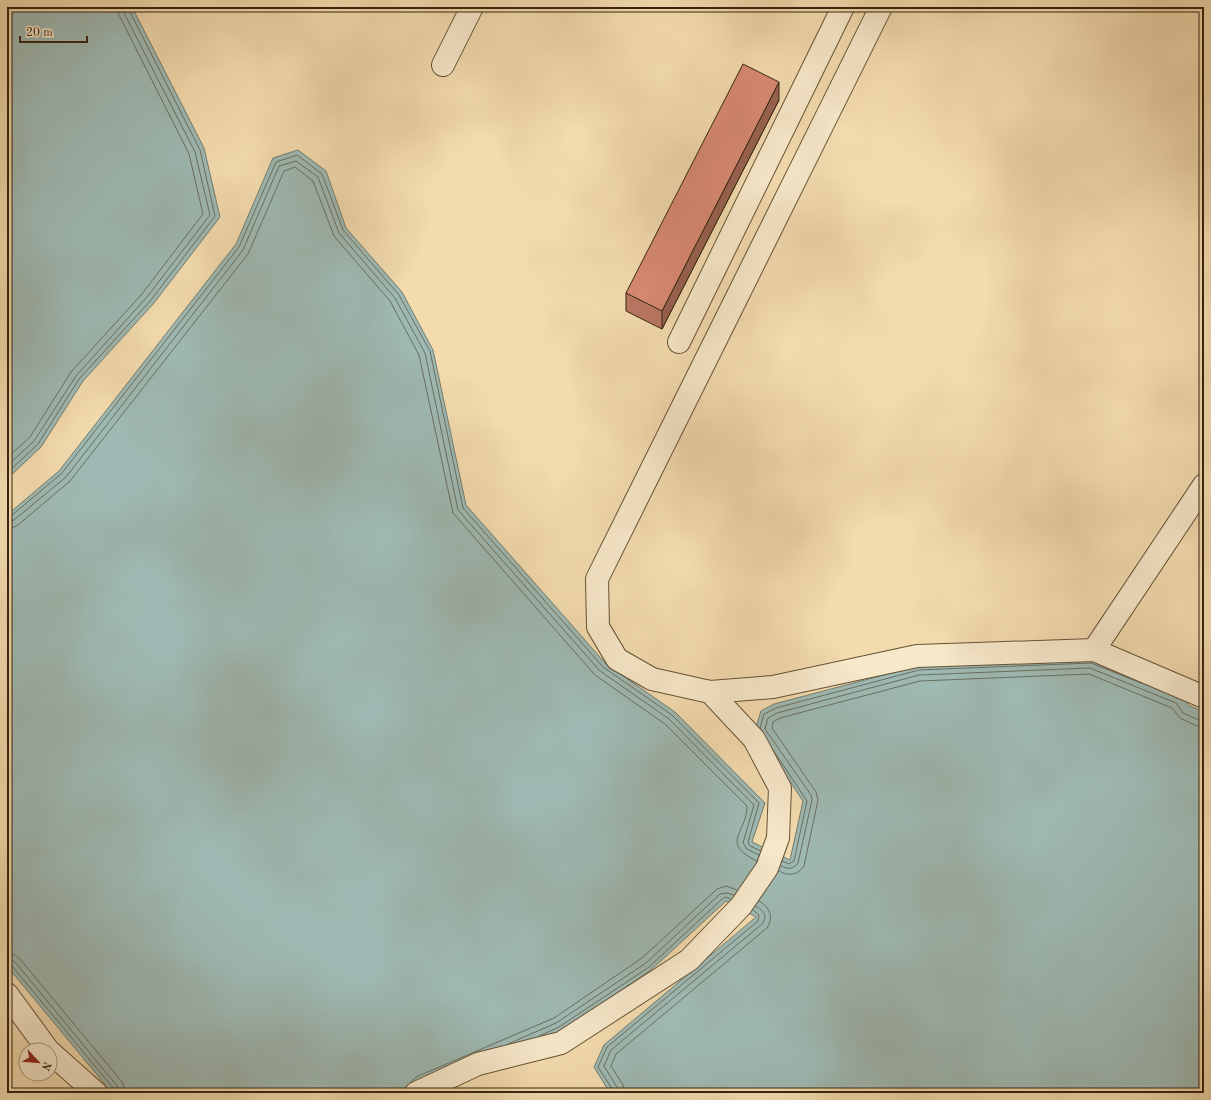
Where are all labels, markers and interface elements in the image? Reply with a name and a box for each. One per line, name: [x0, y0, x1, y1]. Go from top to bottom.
scale bar: [20, 18, 87, 44]
text: 20 m: [26, 27, 53, 39]
north arrow: [18, 1042, 58, 1082]
text: N: [39, 1060, 52, 1072]

